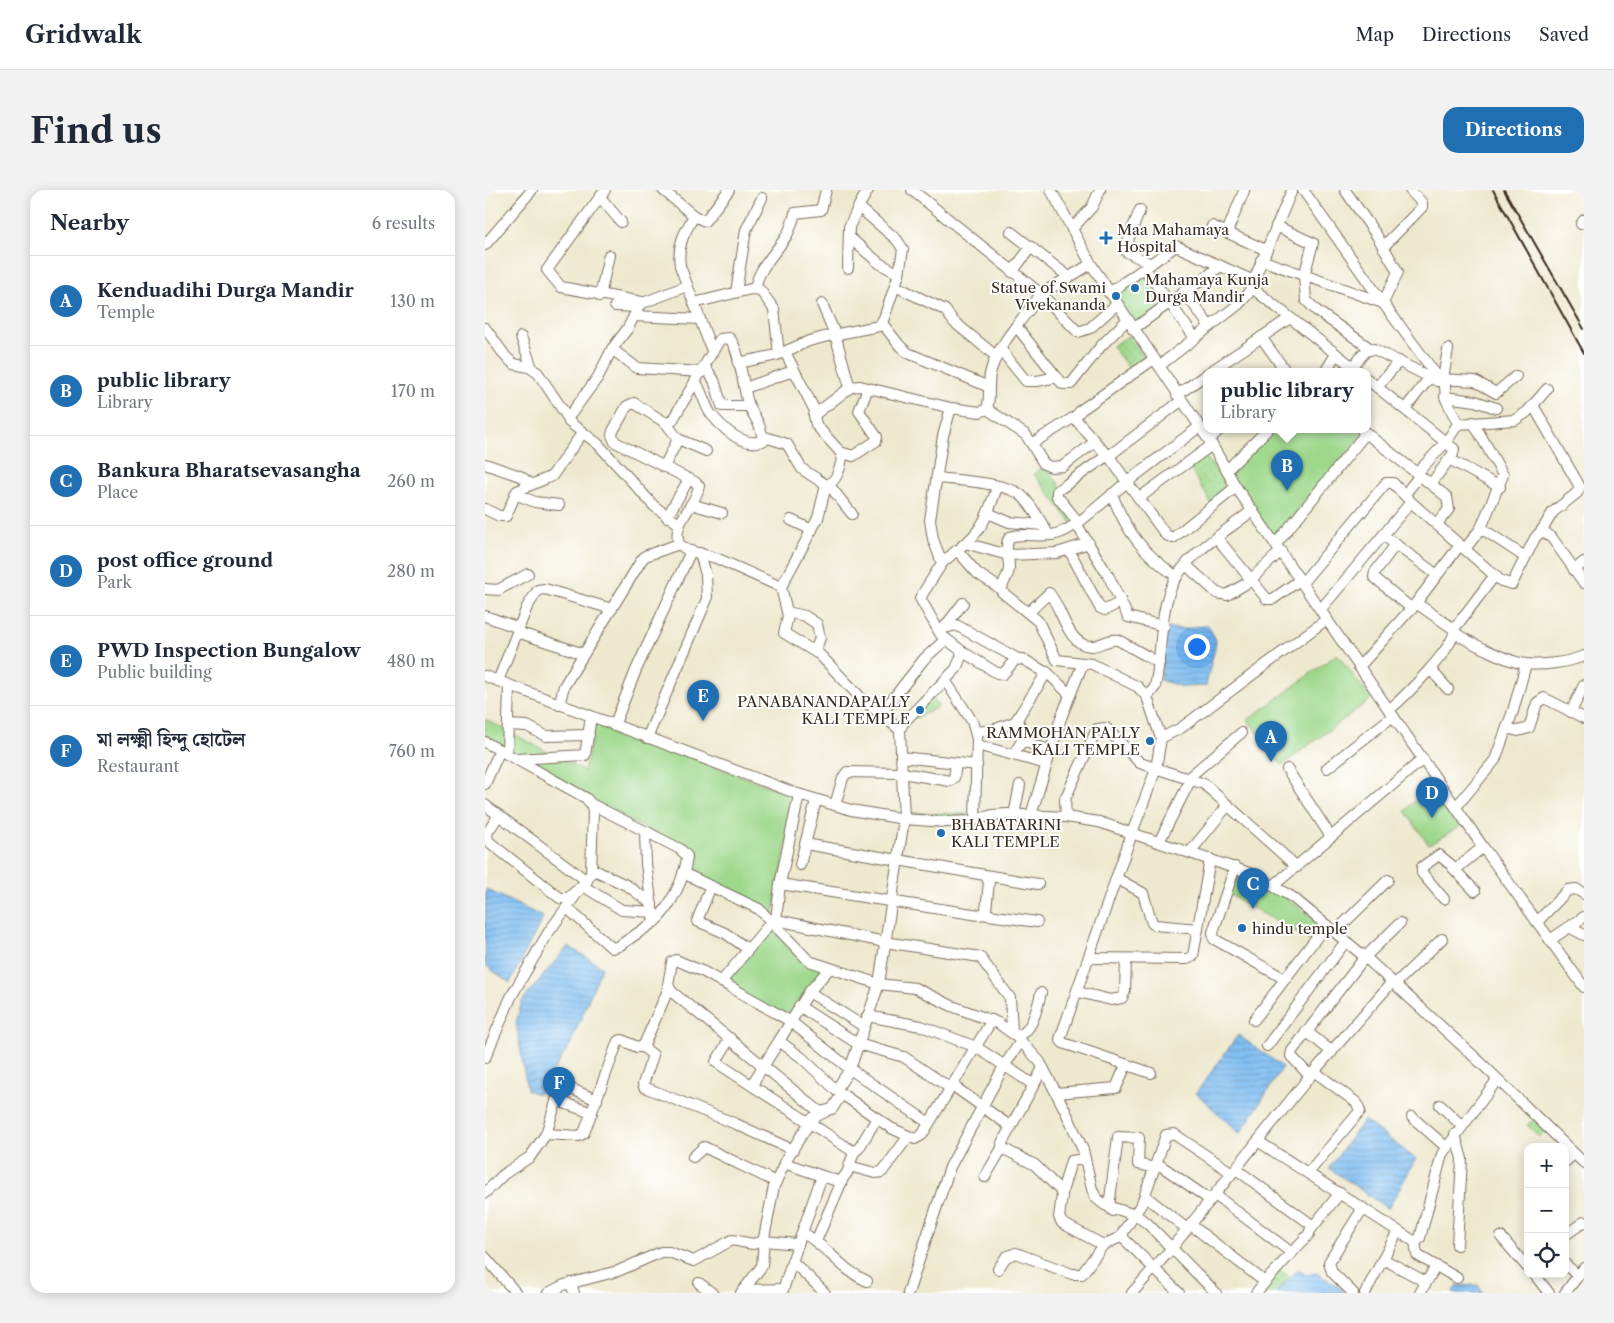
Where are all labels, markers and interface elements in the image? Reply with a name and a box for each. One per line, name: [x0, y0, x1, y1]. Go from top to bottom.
text: Gridwalk: [25, 20, 142, 49]
text: Map: [1355, 24, 1394, 46]
text: Directions: [1422, 24, 1511, 46]
text: Saved: [1539, 24, 1589, 46]
button: Directions: [1443, 107, 1584, 153]
text: Find us: [30, 109, 162, 152]
text: Nearby: [50, 210, 129, 235]
text: 6 results: [372, 213, 435, 233]
place label: Maa Mahamaya Hospital: [1117, 220, 1229, 256]
marker: Maa Mahamaya Hospital: [1099, 231, 1113, 245]
place label: Mahamaya Kunja Durga Mandir: [1145, 270, 1269, 306]
place label: Statue of Swami Vivekananda: [991, 278, 1106, 314]
text: Kenduadihi Durga Mandir: [97, 279, 354, 302]
marker: Mahamaya Kunja Durga Mandir: [1129, 282, 1141, 294]
marker: Statue of Swami Vivekananda: [1110, 290, 1122, 302]
text: A: [60, 291, 72, 311]
text: 130 m: [390, 291, 435, 311]
text: Temple: [97, 302, 155, 322]
popup: [1203, 368, 1371, 433]
text: public library: [97, 369, 230, 392]
text: public library: [1220, 379, 1354, 402]
text: B: [60, 381, 72, 401]
text: 170 m: [391, 381, 435, 401]
text: Library: [97, 392, 153, 412]
text: Library: [1220, 402, 1276, 422]
pin: B: [1271, 450, 1303, 491]
text: Bankura Bharatsevasangha: [97, 459, 361, 482]
text: C: [60, 471, 72, 491]
text: 260 m: [387, 471, 435, 491]
text: Place: [97, 482, 138, 502]
text: post office ground: [97, 549, 273, 572]
text: D: [59, 561, 73, 581]
text: 280 m: [387, 561, 435, 581]
text: Park: [97, 572, 132, 592]
your location: [1184, 634, 1210, 660]
text: PWD Inspection Bungalow: [97, 639, 361, 662]
text: E: [60, 651, 72, 671]
text: 480 m: [387, 651, 435, 671]
text: Public building: [97, 662, 212, 682]
pin: E: [687, 680, 719, 721]
place label: PANABANANDAPALLY KALI TEMPLE: [737, 692, 910, 728]
marker: PANABANANDAPALLY KALI TEMPLE: [914, 704, 926, 716]
pin: A: [1255, 721, 1287, 762]
place label: RAMMOHAN PALLY KALI TEMPLE: [986, 723, 1140, 759]
text: মা লক্ষ্মী হিন্দু হোটেল: [97, 728, 245, 751]
marker: RAMMOHAN PALLY KALI TEMPLE: [1144, 735, 1156, 747]
text: F: [61, 741, 71, 761]
text: 760 m: [389, 741, 435, 761]
text: Restaurant: [97, 756, 179, 776]
pin: D: [1416, 777, 1448, 818]
place label: BHABATARINI KALI TEMPLE: [951, 815, 1061, 851]
marker: BHABATARINI KALI TEMPLE: [935, 827, 947, 839]
pin: C: [1237, 868, 1269, 909]
place label: hindu temple: [1252, 919, 1348, 938]
marker: hindu temple: [1236, 922, 1248, 934]
pin: F: [543, 1067, 575, 1108]
map controls: [1524, 1143, 1569, 1278]
button: +: [1524, 1143, 1569, 1188]
button: −: [1524, 1188, 1569, 1233]
button: locate: [1524, 1233, 1569, 1278]

